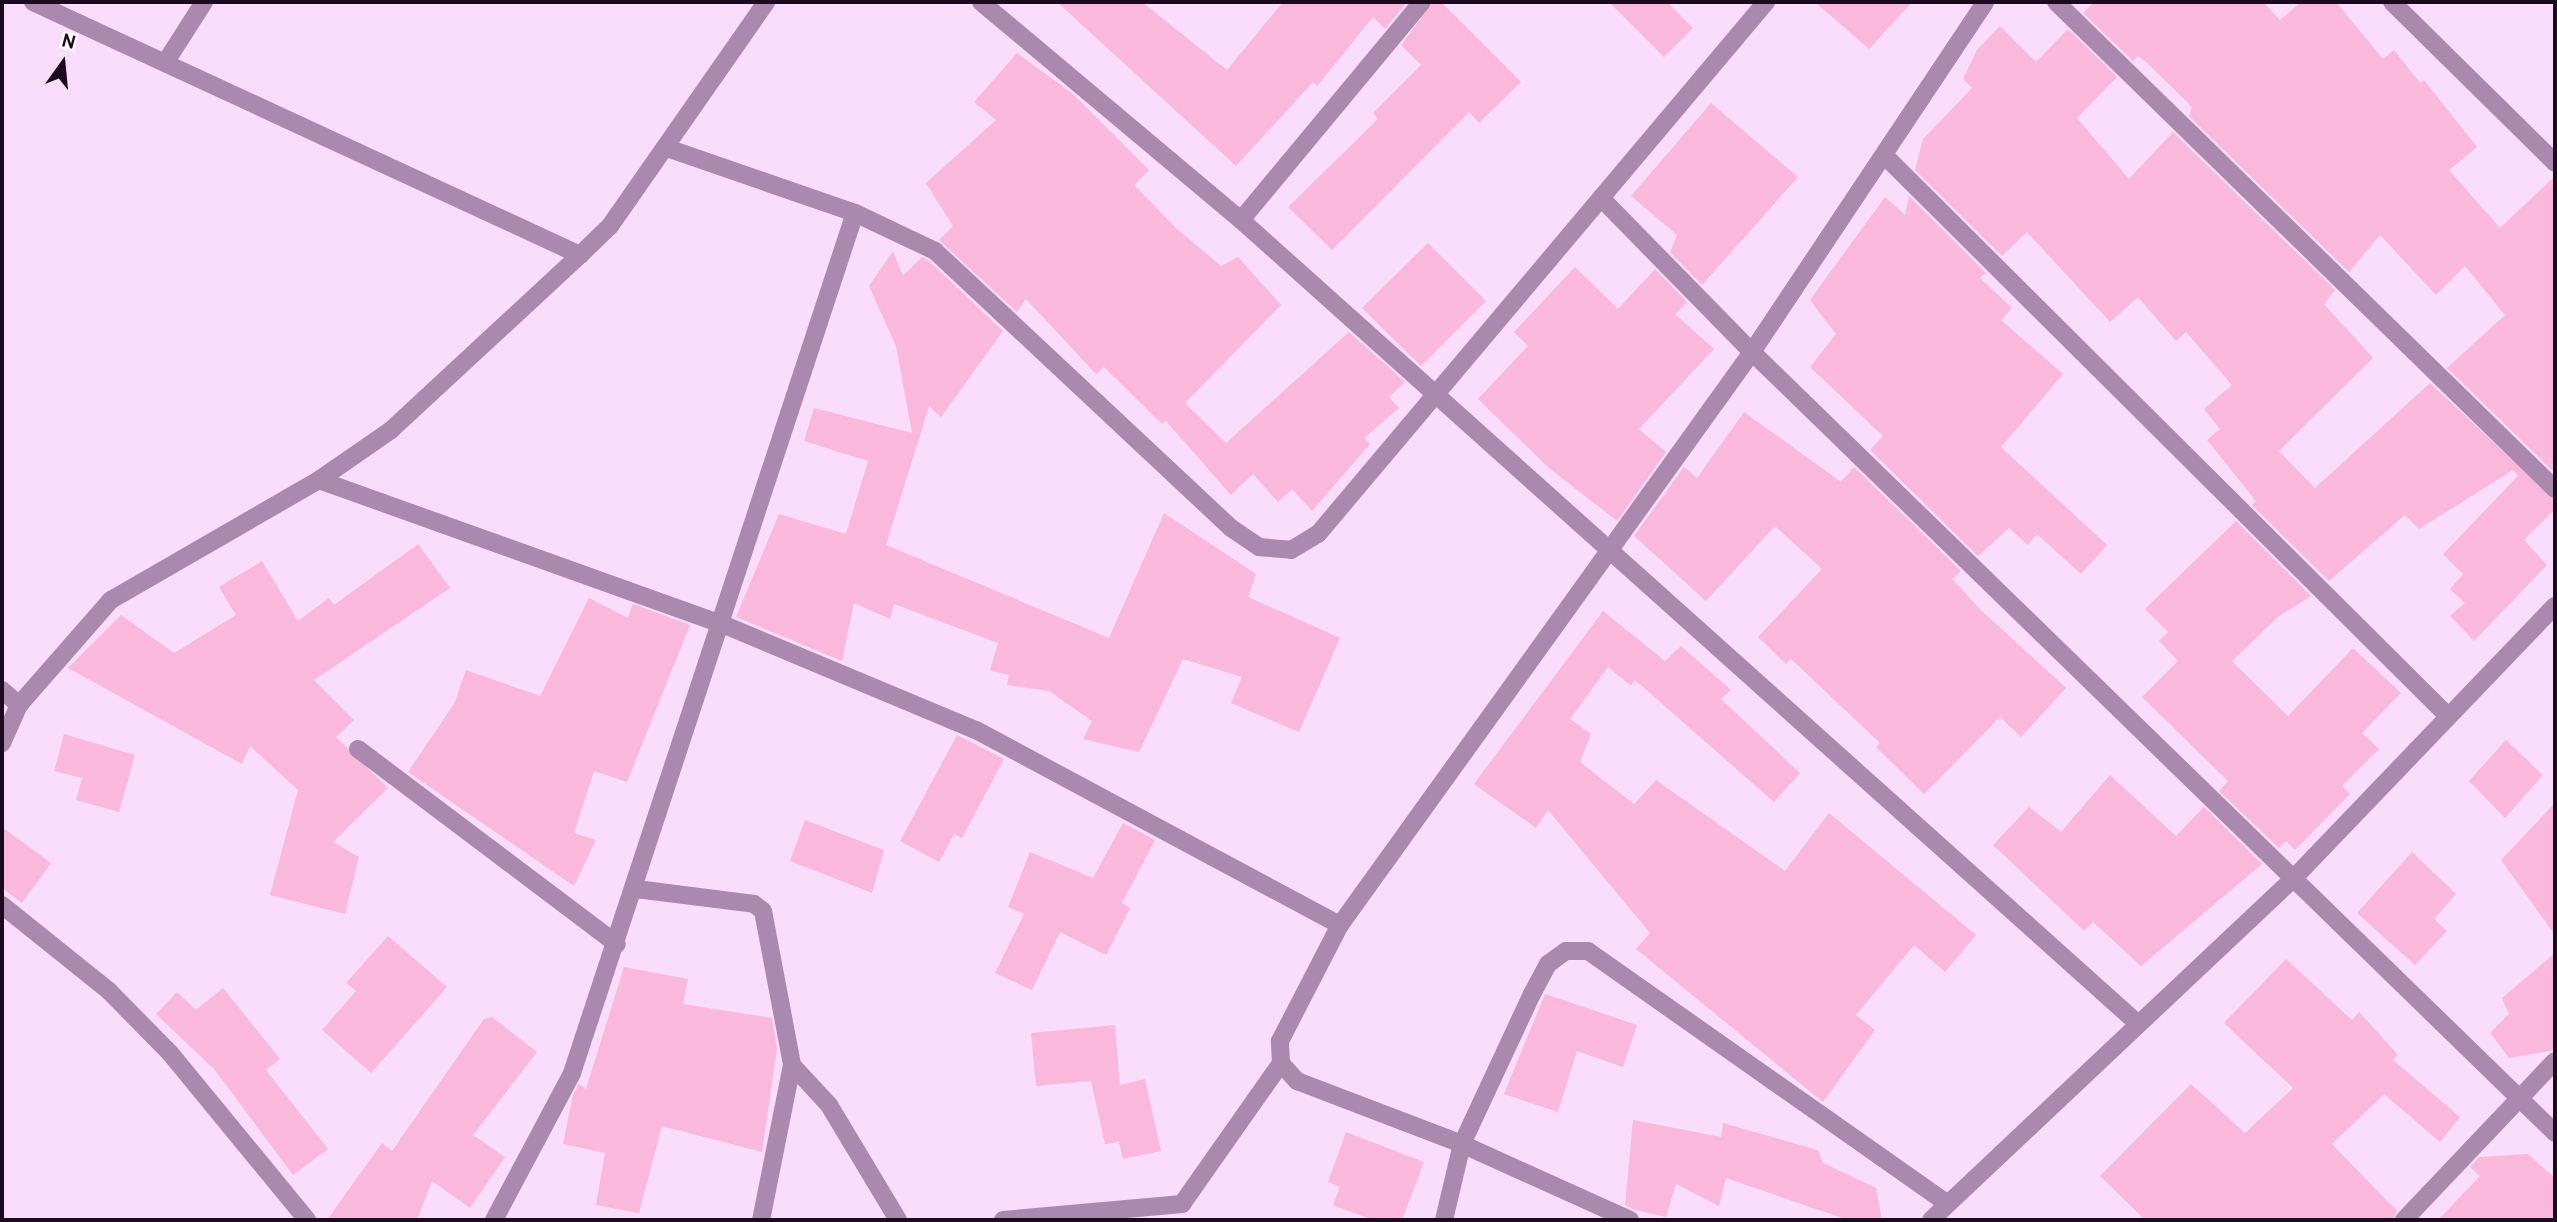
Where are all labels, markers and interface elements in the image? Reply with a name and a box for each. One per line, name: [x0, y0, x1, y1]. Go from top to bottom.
north arrow: [28, 28, 98, 98]
text: N: [59, 29, 78, 56]

